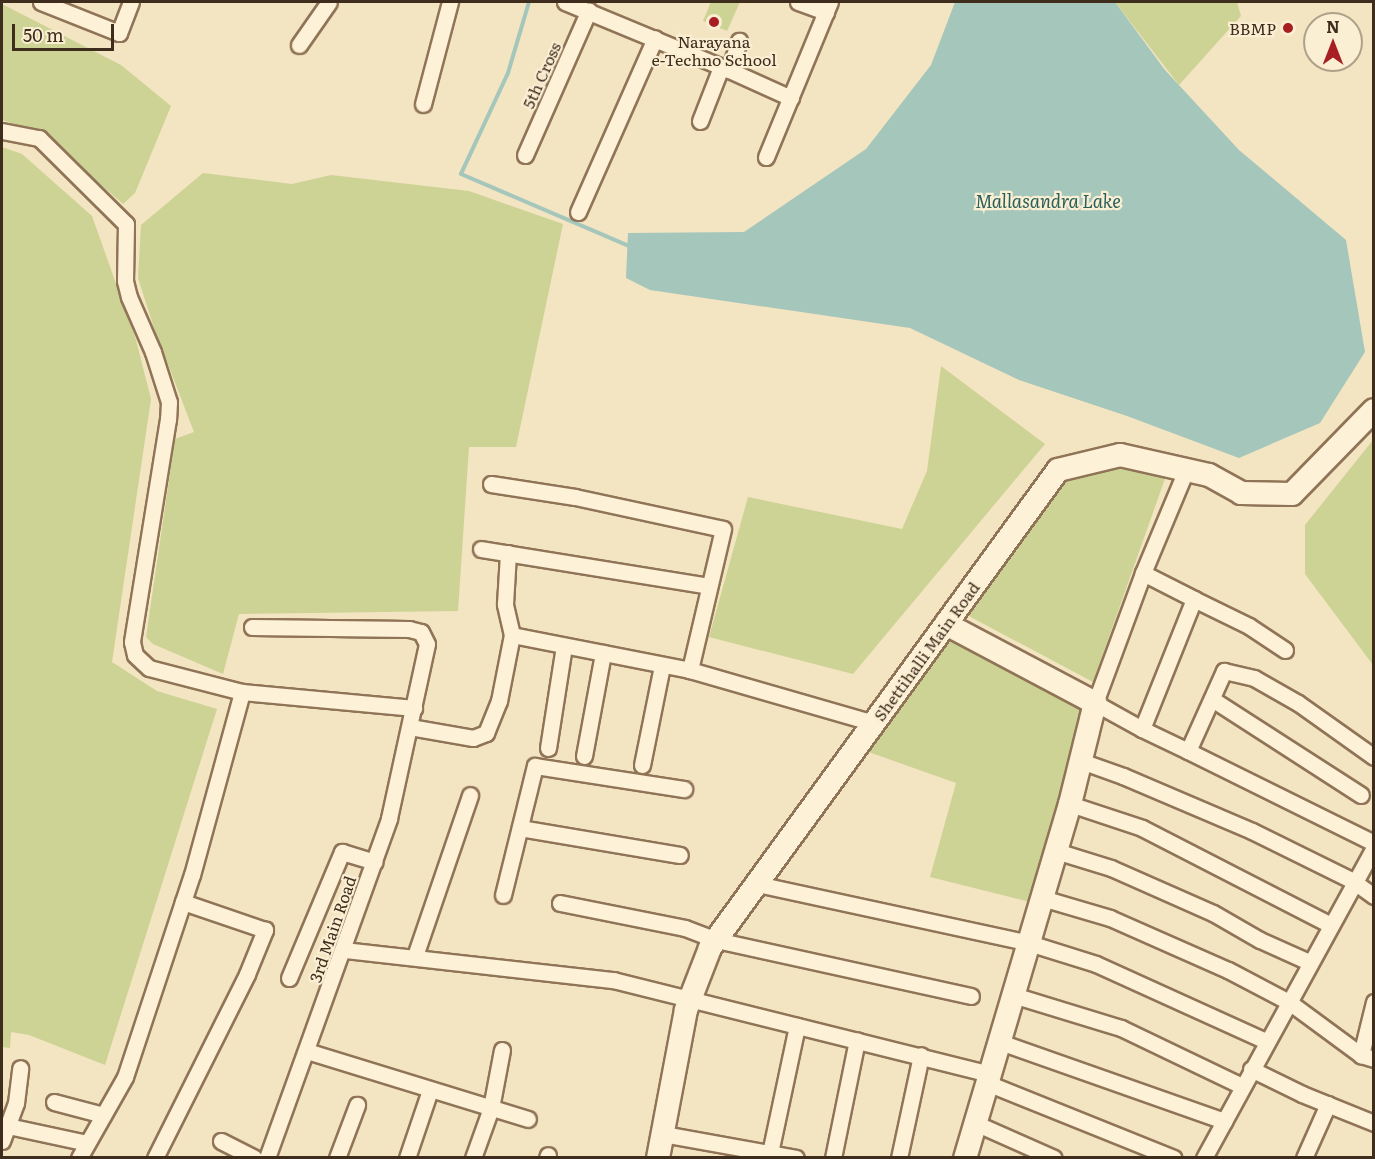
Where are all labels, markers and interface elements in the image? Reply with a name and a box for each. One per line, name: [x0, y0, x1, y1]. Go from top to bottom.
scale bar: [15, 12, 117, 50]
north arrow: [1303, 12, 1363, 72]
text: N: [1326, 14, 1340, 38]
marker: Narayana e-Techno School: [707, 15, 721, 29]
place label: BBMP: [1229, 18, 1276, 38]
text: 50 m: [23, 21, 64, 48]
marker: BBMP: [1281, 21, 1295, 35]
place label: Narayana e-Techno School: [651, 31, 777, 69]
street label: 5th Cross: [518, 39, 564, 111]
water label: Mallasandra Lake: [975, 190, 1121, 212]
street label: Shettihalli Main Road: [869, 578, 983, 724]
street label: 3rd Main Road: [305, 873, 359, 985]

